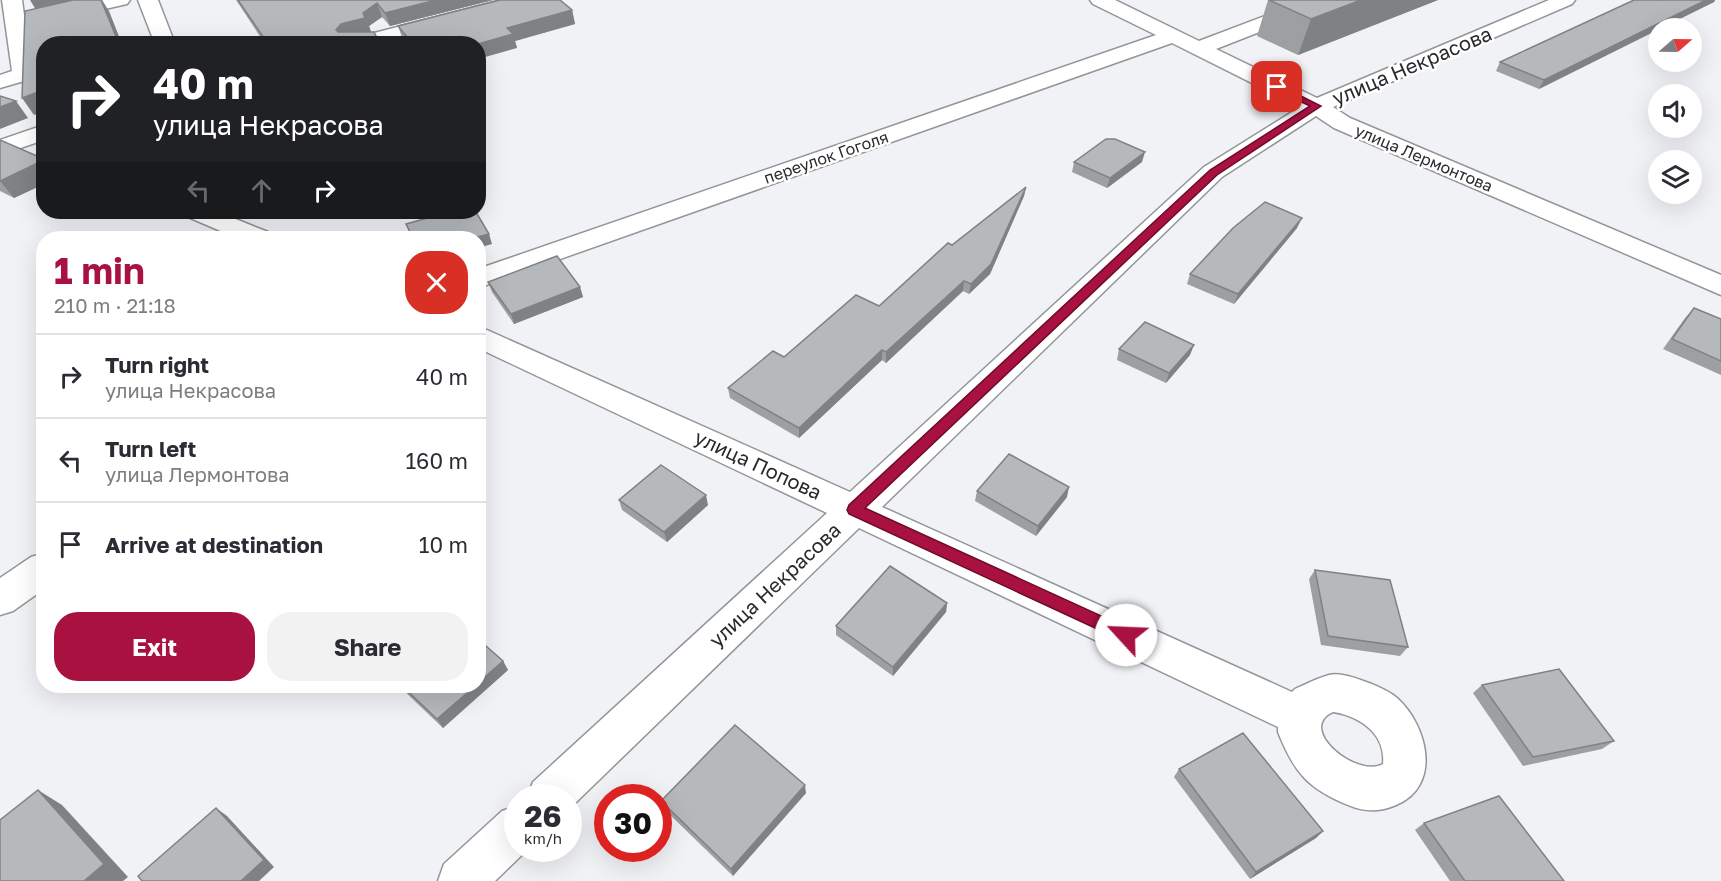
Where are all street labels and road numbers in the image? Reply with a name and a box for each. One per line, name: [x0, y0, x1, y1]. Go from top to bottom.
street label: улица Некрасова: [1328, 21, 1495, 110]
street label: улица Лермонтова: [1352, 120, 1496, 196]
street label: переулок Гоголя: [761, 126, 891, 188]
street label: улица Попова: [691, 424, 826, 504]
street label: улица Некрасова: [704, 517, 845, 651]

